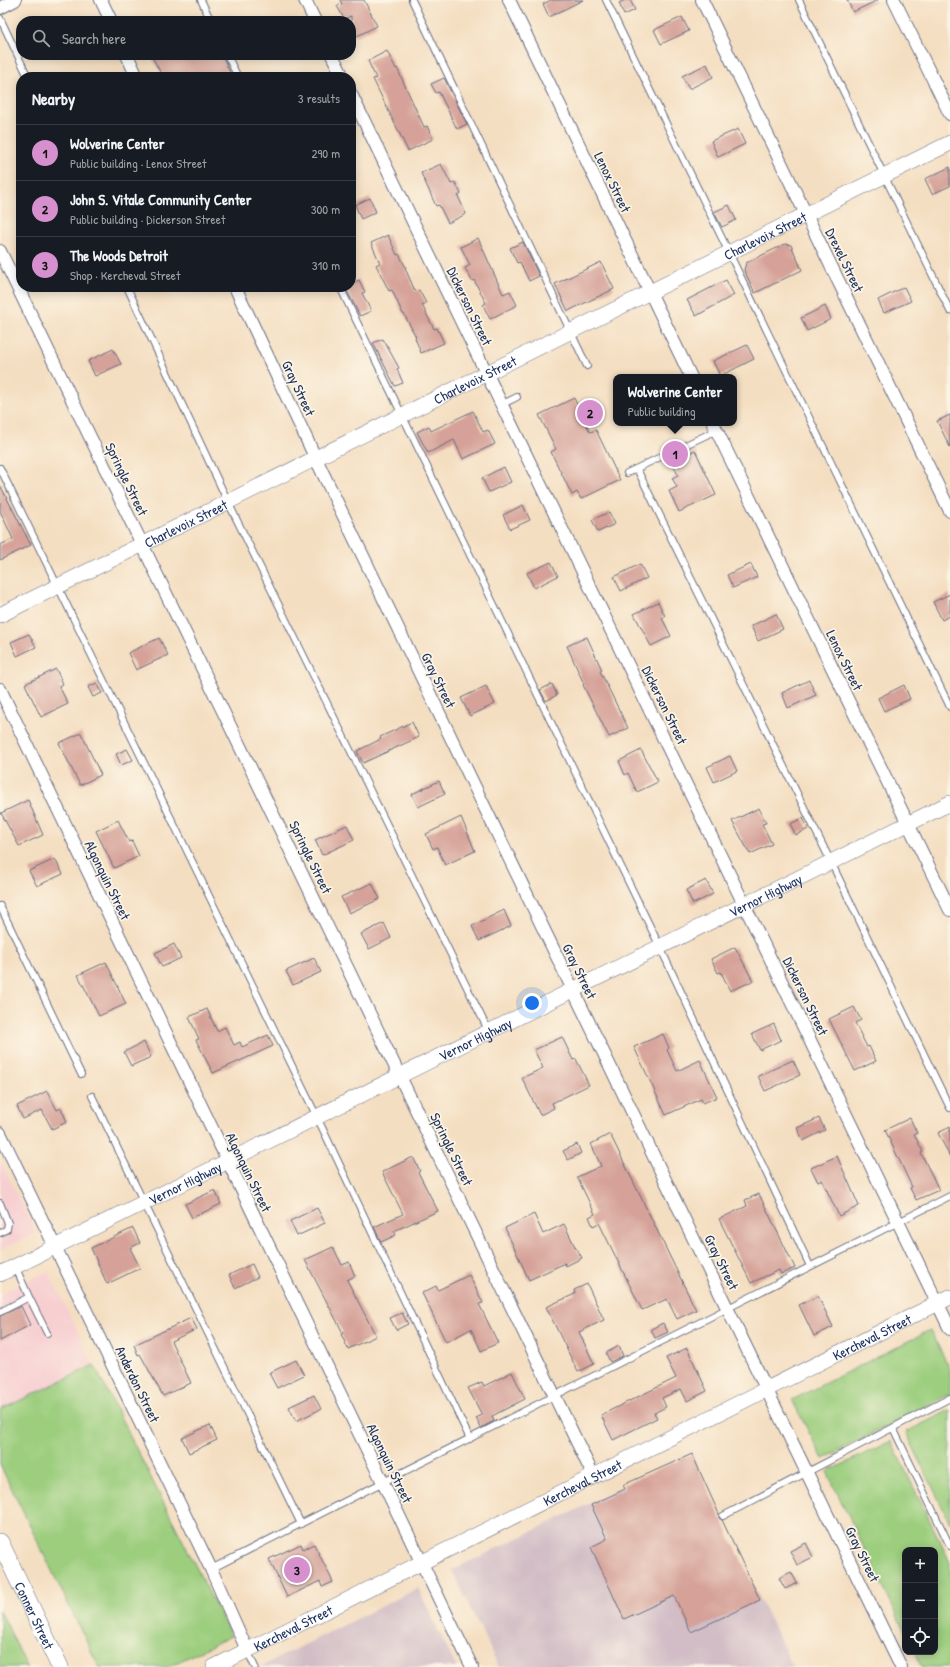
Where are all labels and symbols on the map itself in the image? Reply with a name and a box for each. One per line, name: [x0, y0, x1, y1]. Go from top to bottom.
street label: Lenox Street: [590, 149, 636, 215]
street label: Charlevoix Street: [720, 206, 810, 264]
street label: Drexel Street: [821, 225, 869, 295]
street label: Dickerson Street: [443, 264, 497, 349]
street label: Charlevoix Street: [430, 350, 519, 408]
street label: Gray Street: [277, 357, 320, 419]
pin: 2: [577, 398, 603, 428]
pin: 1: [662, 439, 688, 469]
street label: Springle Street: [100, 440, 153, 519]
street label: Charlevoix Street: [141, 494, 230, 552]
street label: Lenox Street: [822, 627, 868, 693]
street label: Gray Street: [417, 649, 461, 711]
street label: Dickerson Street: [638, 663, 692, 748]
street label: Springle Street: [284, 818, 337, 897]
street label: Algonquin Street: [80, 837, 135, 923]
street label: Vernor Highway: [725, 869, 805, 921]
street label: Gray Street: [558, 940, 602, 1002]
street label: Dickerson Street: [779, 954, 833, 1039]
your location: [522, 993, 542, 1013]
street label: Vernor Highway: [435, 1012, 515, 1065]
street label: Springle Street: [425, 1110, 478, 1189]
street label: Algonquin Street: [221, 1129, 276, 1215]
street label: Vernor Highway: [145, 1156, 225, 1209]
street label: Gray Street: [700, 1231, 744, 1293]
street label: Kercheval Street: [829, 1309, 914, 1364]
street label: Anderdon Street: [111, 1343, 165, 1426]
street label: Algonquin Street: [362, 1420, 417, 1506]
street label: Kercheval Street: [539, 1454, 625, 1510]
street label: Gray Street: [841, 1523, 885, 1585]
pin: 3: [284, 1555, 310, 1585]
street label: Conner Street: [11, 1578, 59, 1652]
street label: Kercheval Street: [250, 1600, 335, 1655]

